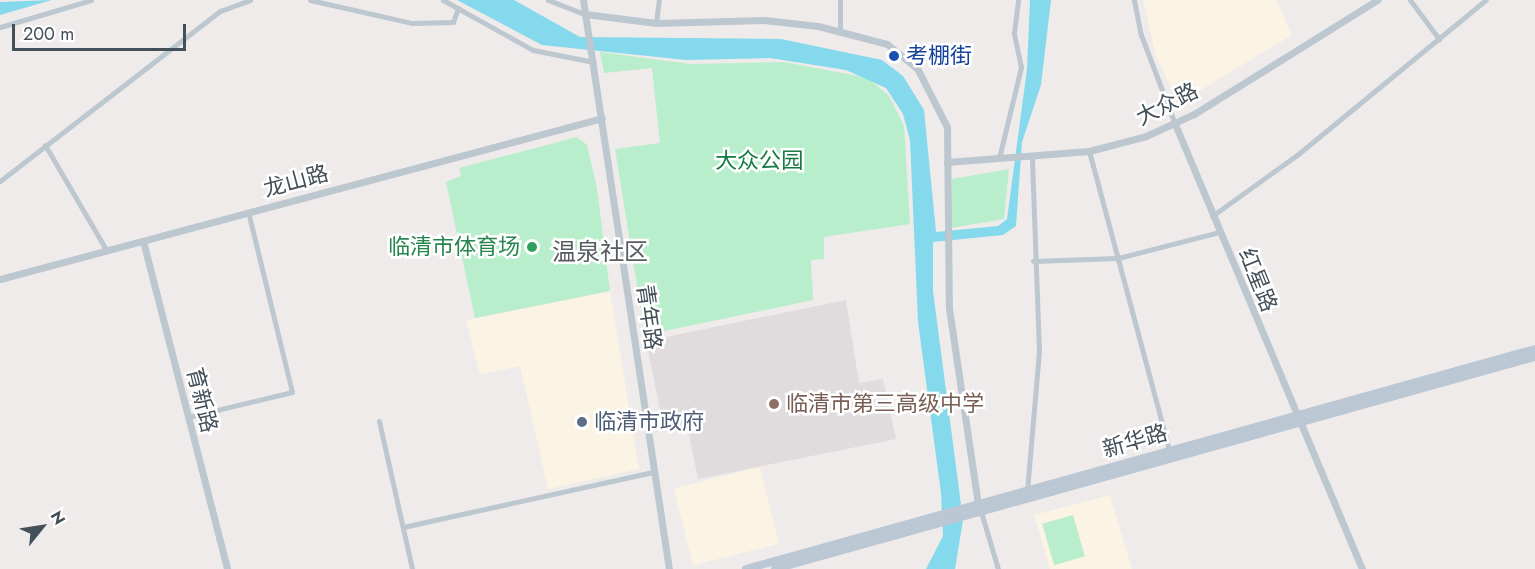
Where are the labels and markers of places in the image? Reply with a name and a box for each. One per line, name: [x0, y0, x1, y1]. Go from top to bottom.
place label: 考棚街: [906, 43, 972, 69]
marker: 考棚街: [887, 49, 901, 63]
place label: 临清市体育场: [388, 234, 520, 260]
marker: 临清市体育场: [525, 240, 539, 254]
place label: 临清市第三高级中学: [786, 391, 984, 417]
marker: 临清市第三高级中学: [767, 397, 781, 411]
place label: 临清市政府: [594, 409, 704, 435]
marker: 临清市政府: [575, 415, 589, 429]

